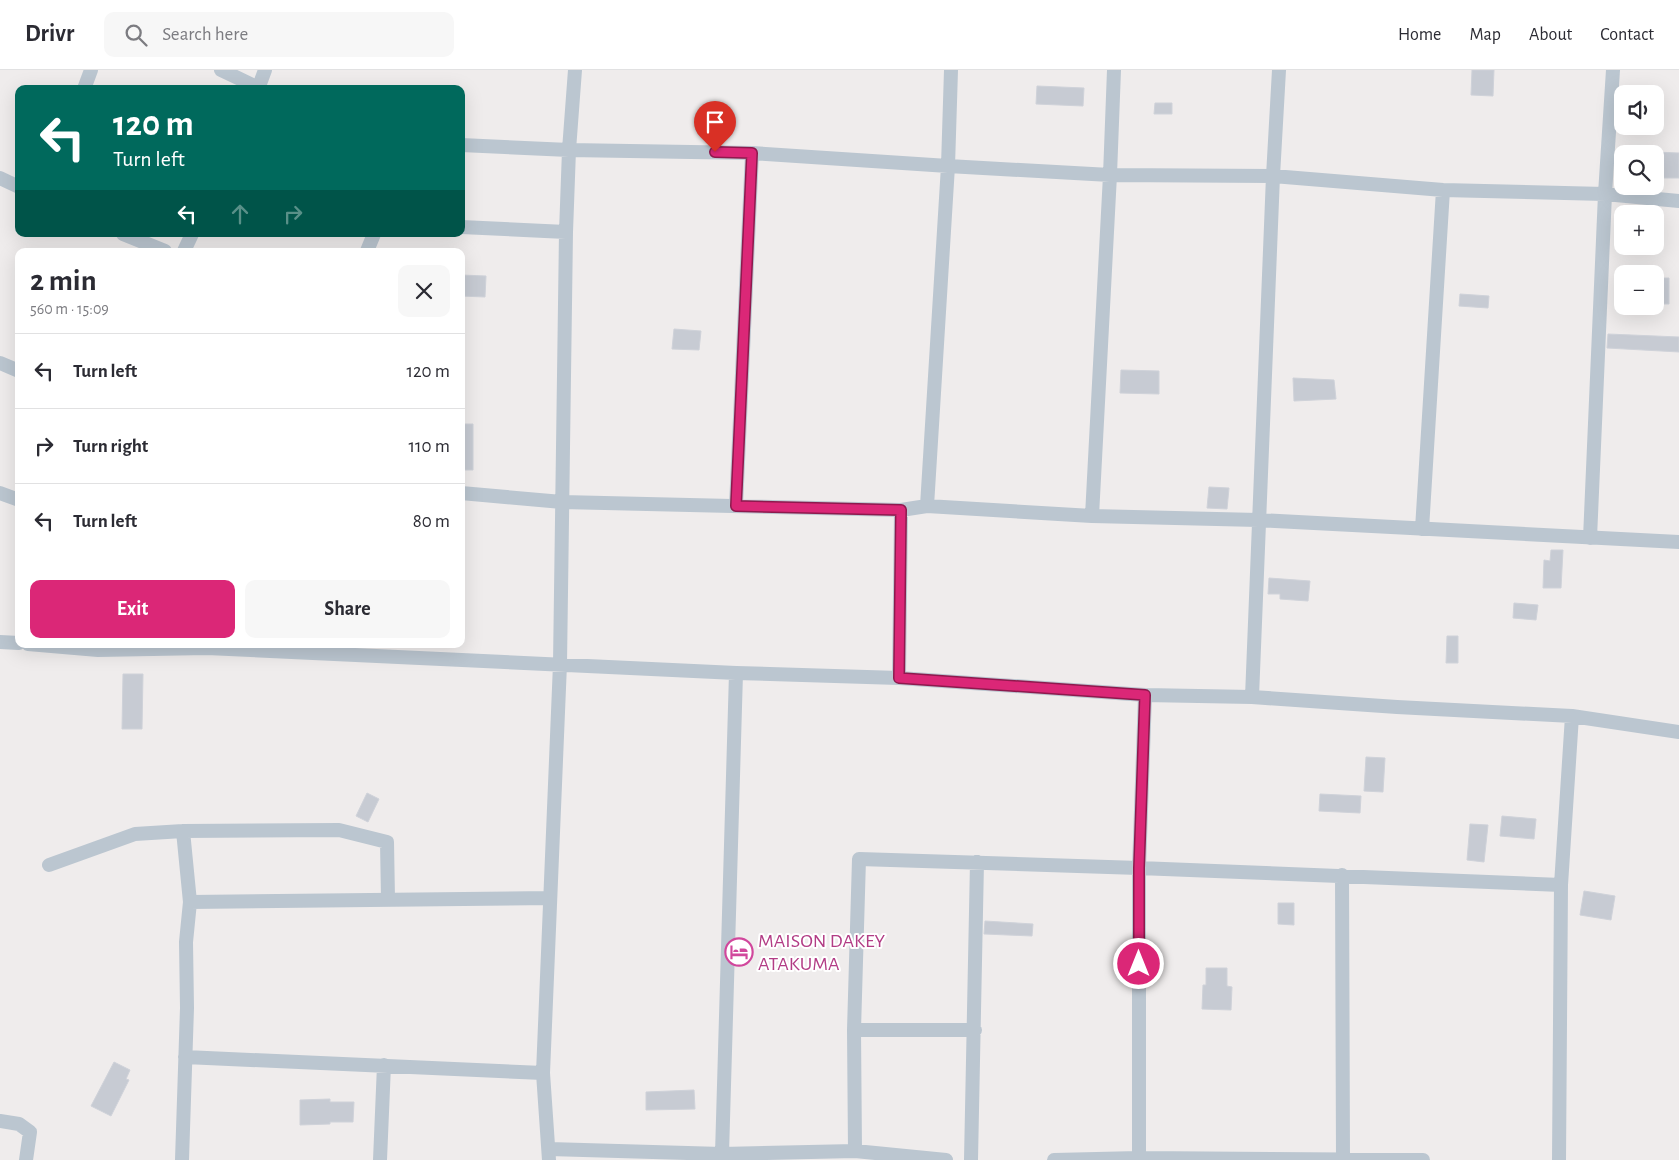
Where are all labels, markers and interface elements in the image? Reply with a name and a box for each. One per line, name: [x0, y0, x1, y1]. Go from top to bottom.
search box: [104, 12, 454, 57]
icon: search: [122, 21, 150, 49]
text: Drivr: [25, 22, 74, 46]
text: Search here: [162, 25, 248, 44]
text: Home: [1398, 26, 1441, 44]
text: Map: [1469, 26, 1501, 44]
text: About: [1529, 26, 1572, 44]
text: Contact: [1600, 26, 1654, 44]
map controls: [1614, 85, 1664, 315]
button: sound: [1614, 85, 1664, 135]
pin: [694, 101, 736, 152]
icon: left: [30, 105, 95, 170]
text: 120 m: [113, 107, 194, 142]
icon: arrive: [701, 108, 729, 136]
button: search: [1614, 145, 1664, 195]
text: Turn left: [113, 148, 185, 170]
icon: left: [173, 200, 201, 228]
icon: ahead: [226, 200, 254, 228]
icon: right: [279, 200, 307, 228]
button: +: [1614, 205, 1664, 255]
button: close: [398, 265, 450, 317]
button: −: [1614, 265, 1664, 315]
text: 2 min: [30, 266, 97, 296]
text: 560 m · 15:09: [30, 301, 109, 317]
icon: left: [30, 357, 58, 385]
text: Turn left: [73, 362, 137, 381]
text: 120 m: [406, 362, 450, 381]
icon: right: [30, 432, 58, 460]
text: Turn right: [73, 437, 148, 456]
text: 110 m: [409, 437, 450, 456]
icon: left: [30, 507, 58, 535]
text: Turn left: [73, 512, 137, 531]
text: 80 m: [413, 512, 450, 531]
button: Exit: [30, 580, 235, 638]
button: Share: [245, 580, 450, 638]
place label: MAISON DAKEY ATAKUMA: [758, 931, 886, 974]
hotel icon: MAISON DAKEY ATAKUMA: [724, 937, 754, 967]
position arrow: [1112, 937, 1164, 989]

